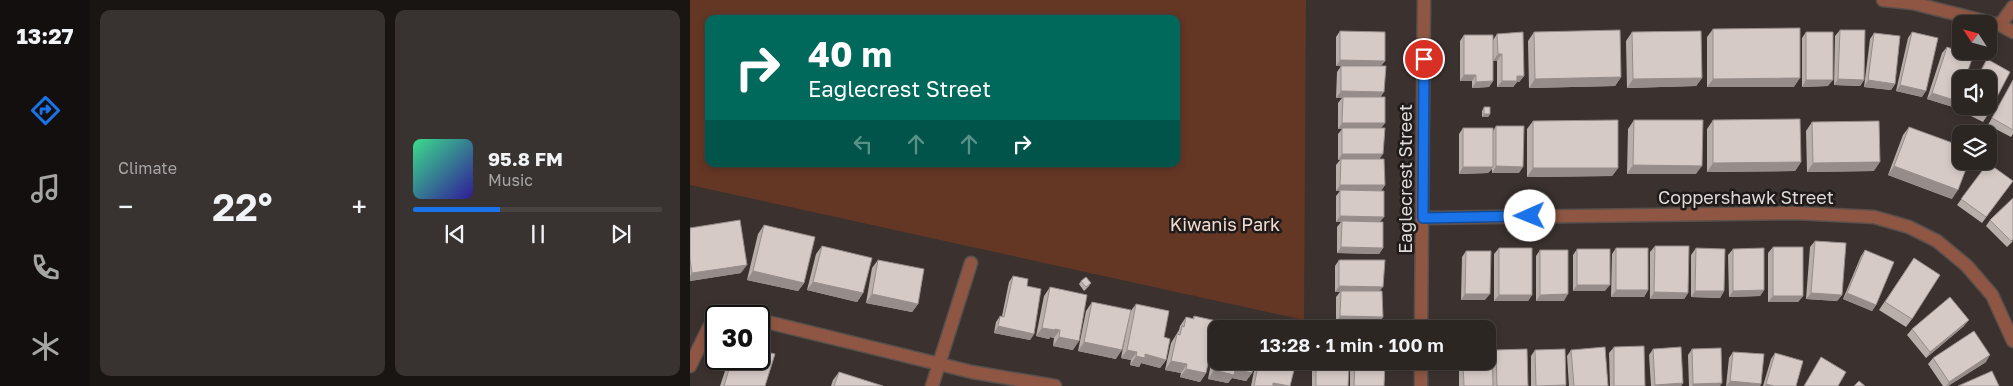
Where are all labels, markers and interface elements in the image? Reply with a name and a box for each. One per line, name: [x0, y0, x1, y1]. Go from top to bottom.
north arrow: [1952, 15, 1998, 60]
map controls: [1952, 15, 1997, 170]
text: 13:27: [16, 22, 74, 49]
text: 40 m: [808, 33, 892, 75]
icon: right: [725, 35, 790, 100]
pin: [1403, 38, 1445, 80]
icon: arrive: [1410, 45, 1438, 73]
button: sound: [1952, 70, 1997, 115]
text: Eaglecrest Street: [808, 75, 991, 102]
icon: directions: [28, 93, 63, 128]
street label: Eaglecrest Street: [1394, 104, 1416, 254]
button: layers: [1952, 125, 1997, 170]
icon: left: [849, 130, 877, 158]
icon: ahead: [902, 130, 930, 158]
icon: ahead: [955, 130, 983, 158]
icon: right: [1008, 130, 1036, 158]
text: 95.8 FM: [488, 147, 563, 170]
text: Climate: [118, 158, 177, 178]
text: Music: [488, 170, 533, 190]
icon: music: [28, 171, 63, 206]
text: 22°: [212, 184, 273, 229]
street label: Coppershawk Street: [1658, 186, 1834, 208]
position arrow: [1503, 189, 1555, 241]
text: −: [118, 190, 133, 223]
text: +: [352, 190, 367, 223]
park label: Kiwanis Park: [1170, 213, 1280, 235]
icon: previous: [441, 220, 469, 248]
icon: pause: [524, 220, 552, 248]
icon: next: [607, 220, 635, 248]
icon: phone: [28, 250, 63, 285]
speed limit sign: 30: [705, 305, 770, 370]
icon: climate: [28, 329, 63, 364]
text: 13:28 · 1 min · 100 m: [1260, 333, 1444, 356]

